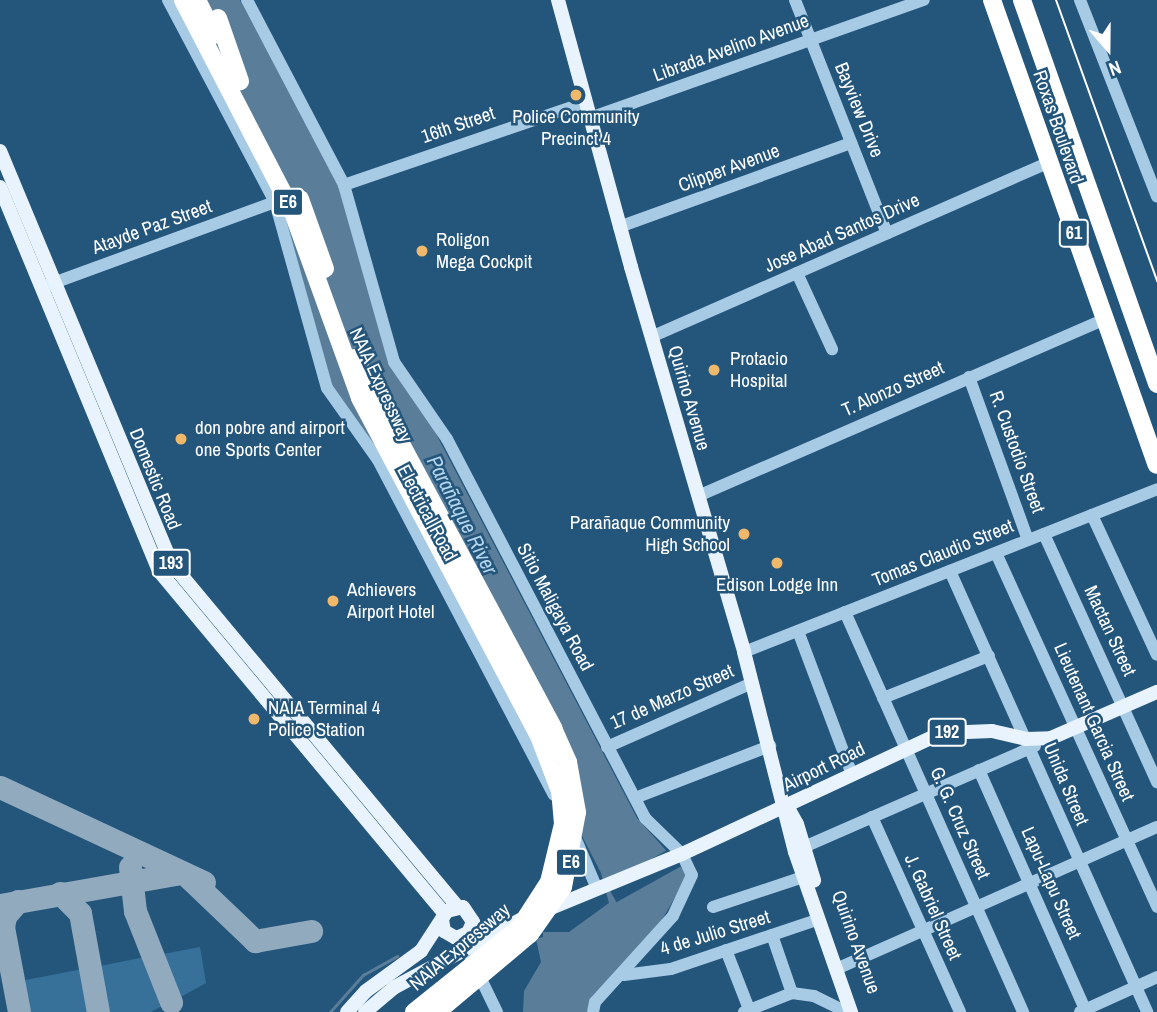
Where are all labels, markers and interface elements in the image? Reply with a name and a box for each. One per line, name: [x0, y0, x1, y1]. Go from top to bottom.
street label: Librada Avelino Avenue: [649, 9, 813, 87]
north arrow: [1073, 14, 1143, 84]
text: N: [1105, 55, 1125, 83]
street label: Bayview Drive: [830, 59, 888, 161]
street label: Roxas Boulevard: [1028, 67, 1088, 187]
marker: Police Community Precinct 4: [568, 87, 584, 103]
street label: 16th Street: [418, 102, 498, 148]
place label: Police Community Precinct 4: [512, 106, 640, 150]
street label: Clipper Avenue: [675, 139, 783, 197]
road number: E6: [270, 188, 306, 216]
street label: Jose Abad Santos Drive: [761, 188, 923, 278]
street label: Atayde Paz Street: [89, 195, 215, 259]
road number: 61: [1058, 218, 1090, 247]
place label: Roligon Mega Cockpit: [436, 229, 532, 273]
marker: Roligon Mega Cockpit: [414, 243, 430, 259]
street label: NAIA Expressway: [344, 324, 418, 446]
street label: Quirino Avenue: [663, 343, 715, 453]
place label: Protacio Hospital: [730, 348, 788, 392]
street label: T. Alonzo Street: [838, 356, 948, 422]
marker: Protacio Hospital: [704, 360, 724, 380]
street label: R. Custodio Street: [984, 388, 1050, 516]
place label: don pobre and airport one Sports Center: [195, 417, 345, 461]
street label: Domestic Road: [124, 425, 186, 533]
marker: don pobre and airport one Sports Center: [173, 431, 189, 447]
water label: Parañaque River: [421, 451, 503, 579]
street label: Electrical Road: [392, 461, 462, 565]
place label: Parañaque Community High School: [570, 512, 730, 556]
street label: Tomas Claudio Street: [869, 514, 1017, 592]
marker: Parañaque Community High School: [736, 526, 752, 542]
street label: Sitio Maligaya Road: [512, 539, 598, 675]
road number: 193: [150, 548, 192, 578]
marker: Edison Lodge Inn: [769, 555, 785, 571]
place label: Edison Lodge Inn: [716, 574, 838, 596]
place label: Achievers Airport Hotel: [347, 579, 434, 623]
street label: Mactan Street: [1079, 582, 1141, 680]
marker: Achievers Airport Hotel: [325, 593, 341, 609]
street label: Lieutenant Garcia Street: [1049, 639, 1139, 805]
street label: 17 de Marzo Street: [607, 660, 737, 734]
place label: NAIA Terminal 4 Police Station: [268, 697, 381, 741]
marker: NAIA Terminal 4 Police Station: [246, 711, 262, 727]
road number: 192: [926, 718, 968, 746]
street label: Airport Road: [779, 737, 869, 797]
street label: Unida Street: [1038, 739, 1094, 829]
street label: G. G. Cruz Street: [925, 763, 995, 883]
street label: Lapu-Lapu Street: [1016, 823, 1086, 943]
road number: E6: [554, 848, 588, 876]
street label: J. Gabriel Street: [900, 851, 966, 963]
street label: Quirino Avenue: [827, 887, 885, 997]
street label: NAIA Expressway: [405, 898, 515, 996]
street label: 4 de Julio Street: [657, 906, 773, 960]

